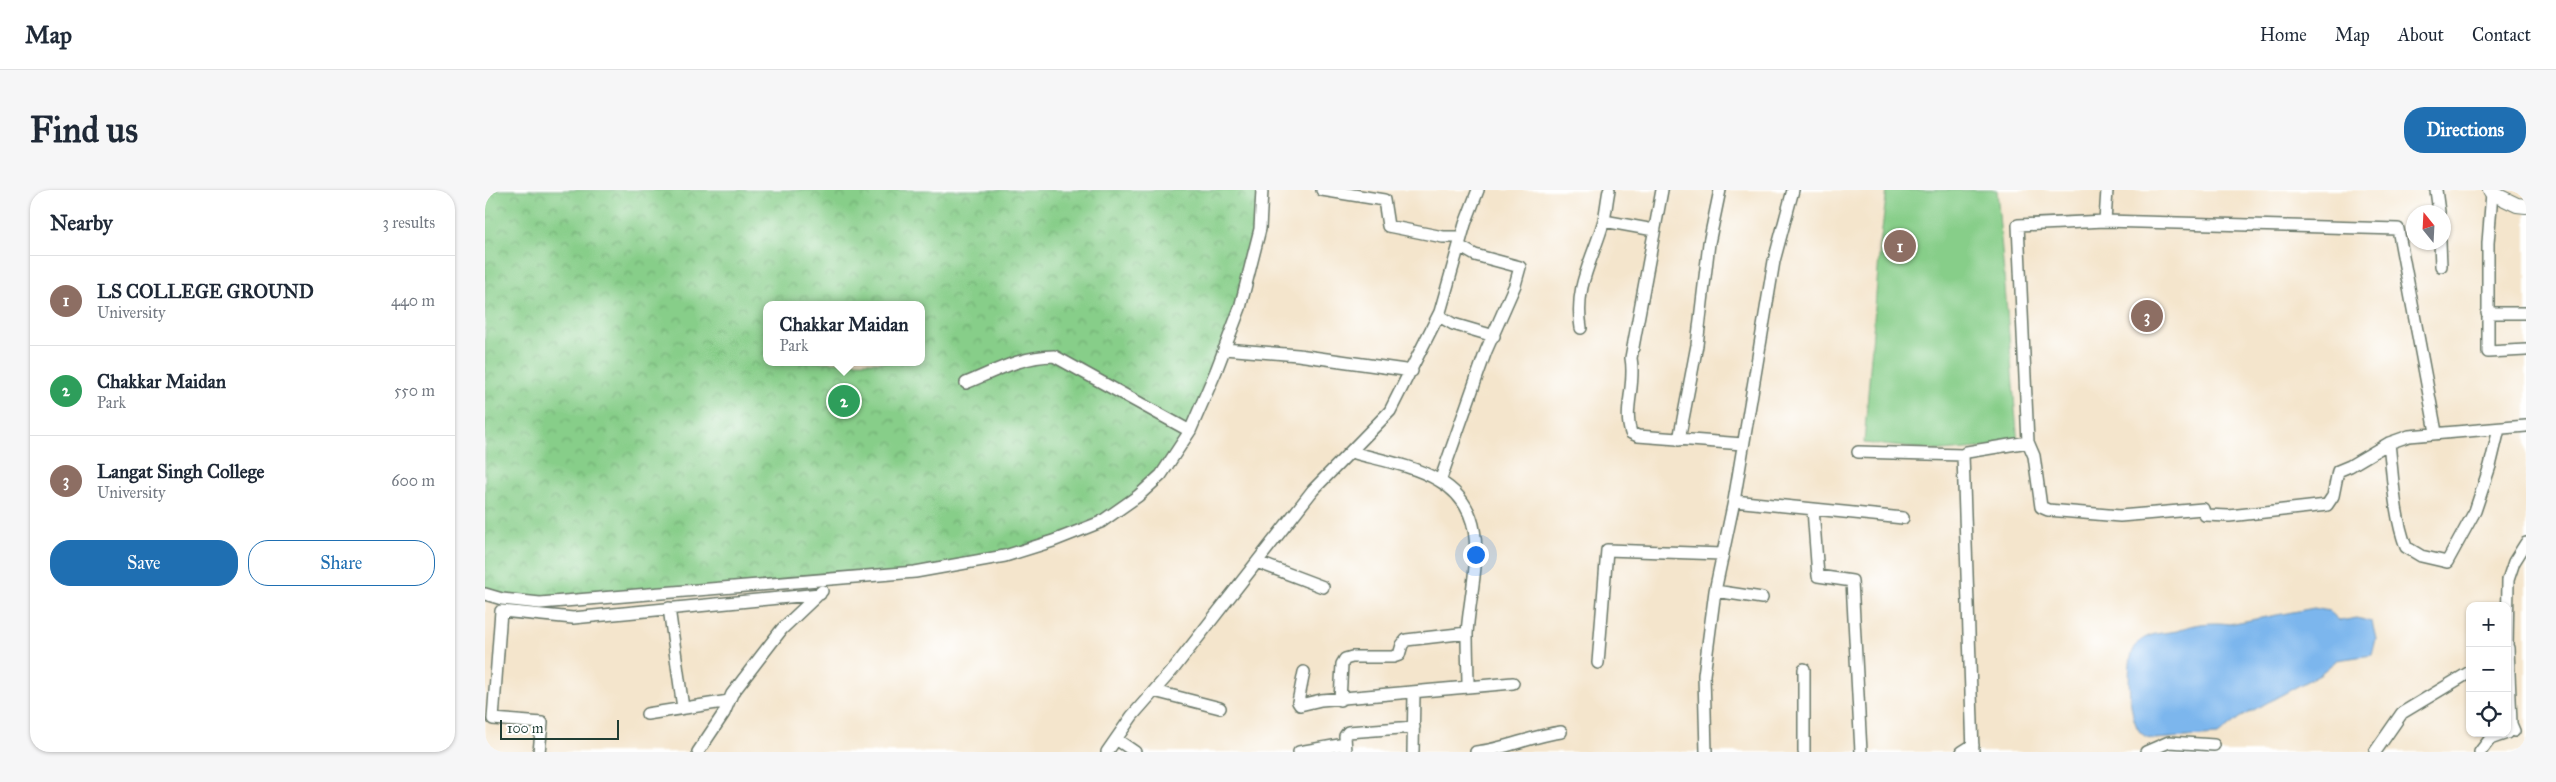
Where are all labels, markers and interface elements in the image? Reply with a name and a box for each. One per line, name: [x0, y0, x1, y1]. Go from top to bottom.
text: Map: [25, 20, 72, 50]
text: Home: [2260, 24, 2307, 46]
text: Map: [2335, 24, 2370, 46]
text: About: [2398, 24, 2444, 46]
text: Contact: [2472, 24, 2531, 46]
button: Directions: [2404, 107, 2526, 153]
text: Find us: [30, 109, 138, 152]
north arrow: [2406, 205, 2451, 250]
text: Nearby: [50, 210, 113, 236]
text: 3 results: [382, 213, 435, 232]
pin: 1: [1884, 227, 1916, 265]
text: LS COLLEGE GROUND: [97, 280, 314, 303]
text: 1: [63, 291, 69, 310]
text: 440 m: [391, 291, 435, 310]
pin: 3: [2131, 297, 2163, 335]
popup: [763, 301, 925, 366]
text: University: [97, 303, 166, 322]
text: Chakkar Maidan: [779, 313, 909, 336]
text: Park: [779, 336, 808, 355]
text: Chakkar Maidan: [97, 370, 226, 393]
text: 2: [62, 381, 70, 400]
text: 550 m: [394, 381, 435, 400]
pin: 2: [828, 382, 860, 420]
text: Park: [97, 393, 126, 412]
text: Langat Singh College: [97, 460, 264, 483]
text: 3: [63, 471, 69, 490]
text: 600 m: [391, 471, 435, 490]
text: University: [97, 483, 166, 502]
button: Save: [50, 540, 238, 586]
button: Share: [248, 540, 435, 586]
your location: [1463, 542, 1489, 568]
map controls: [2466, 602, 2511, 737]
button: +: [2466, 602, 2511, 647]
button: −: [2466, 647, 2511, 692]
button: locate: [2466, 692, 2511, 737]
scale bar: [500, 717, 619, 740]
text: 100 m: [507, 720, 544, 737]

